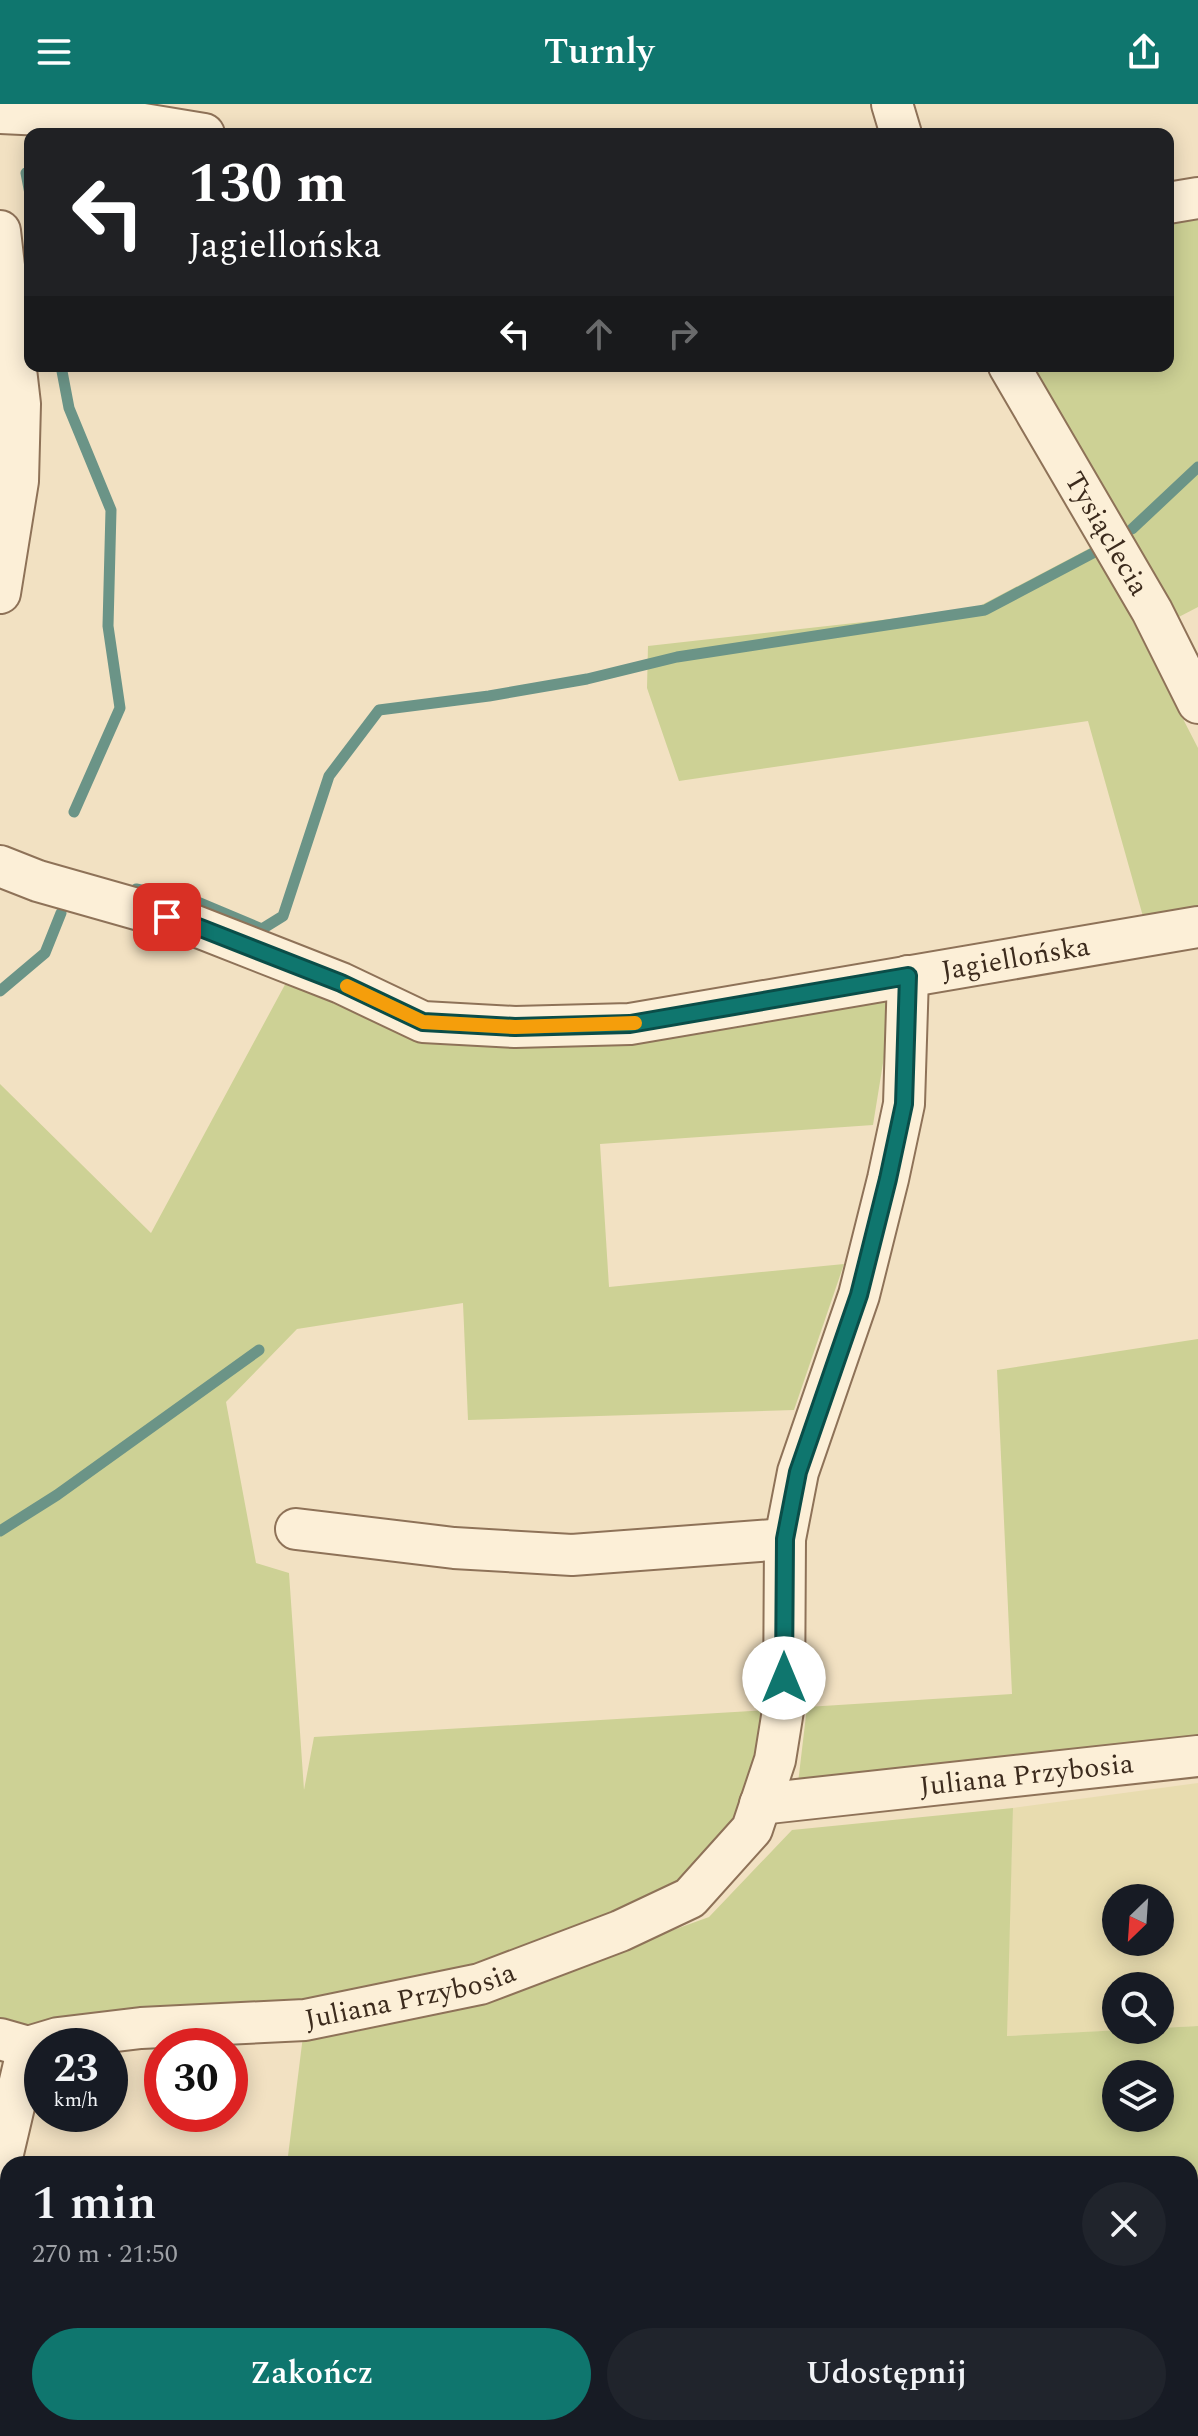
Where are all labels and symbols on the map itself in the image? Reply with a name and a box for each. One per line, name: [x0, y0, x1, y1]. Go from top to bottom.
street label: Tysiąclecia: [1053, 463, 1160, 604]
pin: [133, 883, 201, 951]
street label: Jagiellońska: [938, 924, 1093, 992]
position arrow: [742, 1636, 826, 1720]
street label: Juliana Przybosia: [917, 1742, 1136, 1808]
north arrow: [1102, 1884, 1174, 1956]
street label: Juliana Przybosia: [301, 1951, 522, 2041]
speed limit sign: 30: [144, 2028, 248, 2132]

